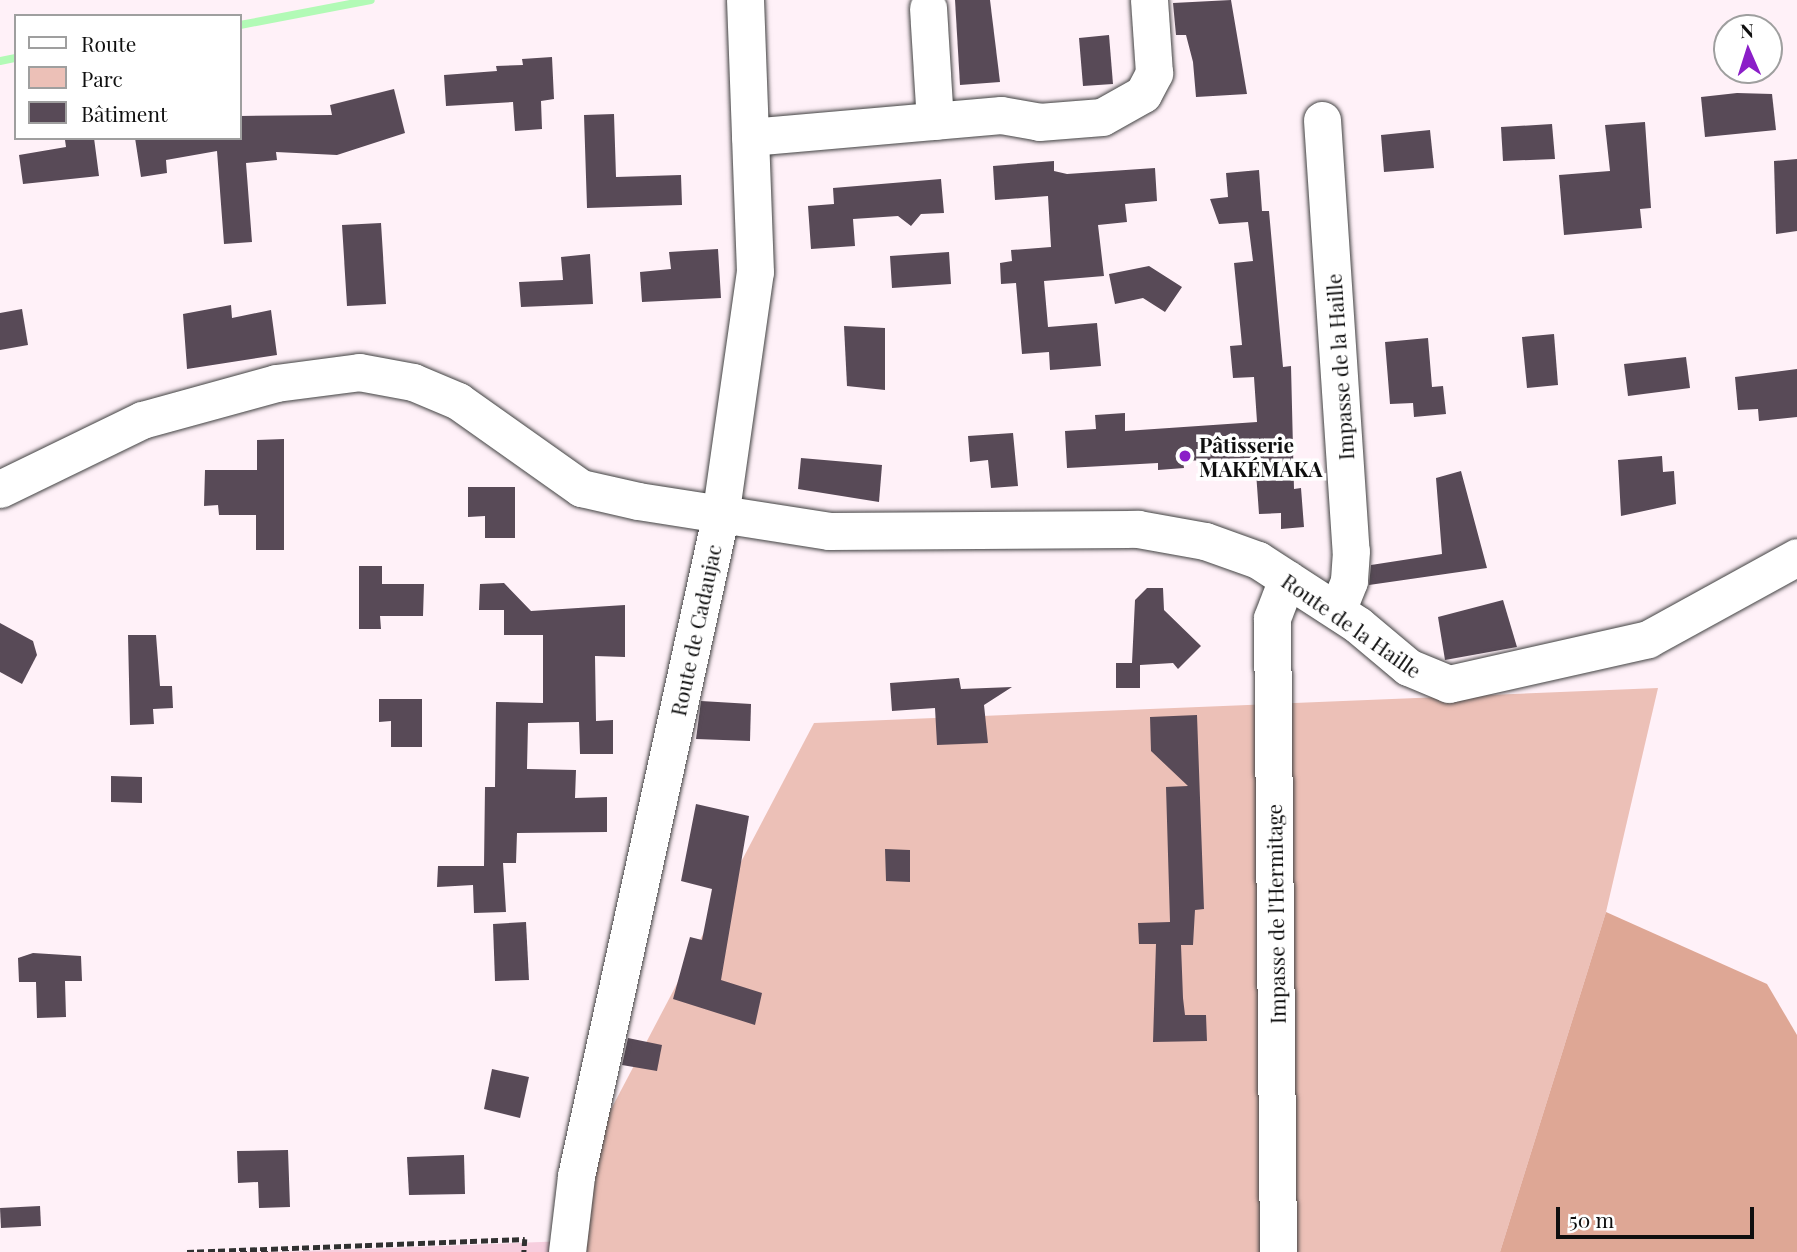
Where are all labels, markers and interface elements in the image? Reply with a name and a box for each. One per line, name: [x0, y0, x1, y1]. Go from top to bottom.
legend: [14, 14, 242, 140]
north arrow: [1713, 14, 1783, 84]
text: N: [1739, 17, 1755, 43]
text: Route: [81, 29, 136, 57]
text: Parc: [81, 64, 123, 92]
text: Bâtiment: [81, 99, 167, 127]
street label: Impasse de la Haille: [1320, 273, 1358, 461]
place label: Pâtisserie MAKÉMAKA: [1199, 431, 1322, 481]
marker: Pâtisserie MAKÉMAKA: [1177, 448, 1193, 464]
street label: Route de Cadaujac: [665, 542, 725, 718]
street label: Route de la Haille: [1277, 567, 1427, 683]
street label: Impasse de l'Hermitage: [1260, 803, 1290, 1025]
scale bar: [1559, 1192, 1757, 1236]
text: 50 m: [1569, 1205, 1614, 1233]

